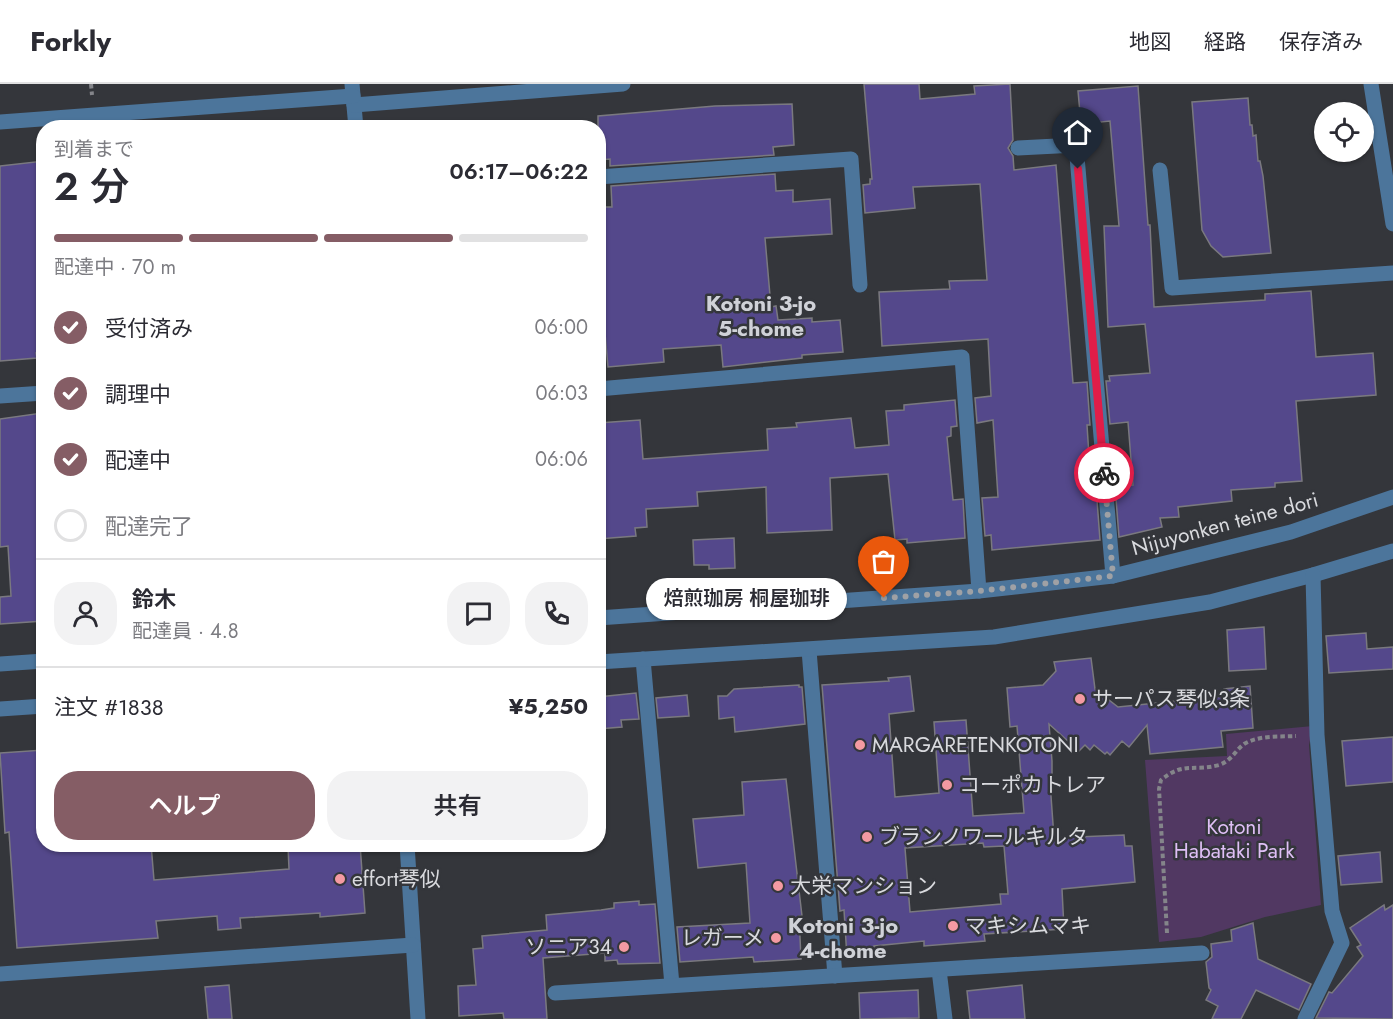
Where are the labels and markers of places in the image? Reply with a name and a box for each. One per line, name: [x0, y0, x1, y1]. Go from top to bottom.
pin: [1052, 107, 1103, 169]
pin: [858, 536, 909, 598]
callout: 焙煎珈房 桐屋珈琲: [647, 577, 848, 619]
place label: サーパス琴似3条: [1092, 684, 1250, 714]
marker: サーパス琴似3条: [1073, 692, 1087, 706]
place label: MARGARETENKOTONI: [872, 730, 1079, 760]
marker: MARGARETENKOTONI: [853, 738, 867, 752]
place label: コーポカトレア: [959, 770, 1106, 800]
marker: コーポカトレア: [940, 778, 954, 792]
place label: ブランノワールキルタ: [879, 822, 1088, 852]
marker: ブランノワールキルタ: [860, 830, 874, 844]
place label: effort琴似: [352, 864, 441, 894]
place label: 大栄マンション: [790, 871, 937, 901]
marker: effort琴似: [333, 872, 347, 886]
marker: 大栄マンション: [771, 879, 785, 893]
place label: マキシムマキ: [965, 911, 1091, 941]
marker: マキシムマキ: [946, 919, 960, 933]
place label: レガーメ: [681, 923, 764, 953]
marker: レガーメ: [769, 931, 783, 945]
place label: ソニア34: [525, 932, 612, 962]
marker: ソニア34: [617, 940, 631, 954]

